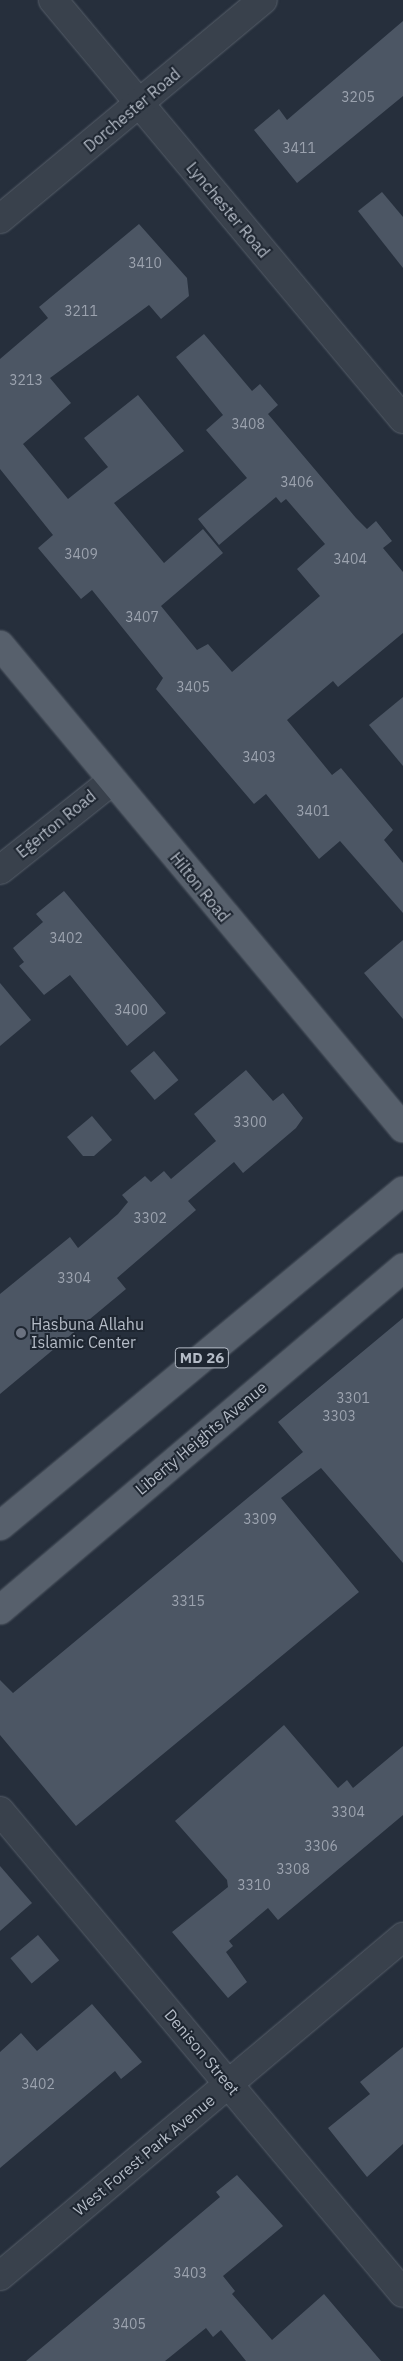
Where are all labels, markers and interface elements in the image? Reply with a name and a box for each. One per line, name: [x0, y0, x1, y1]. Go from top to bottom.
street label: Dorchester Road: [80, 64, 184, 156]
house number: 3205: [341, 89, 375, 105]
house number: 3411: [282, 140, 316, 156]
street label: Lynchester Road: [182, 158, 274, 262]
house number: 3410: [128, 255, 162, 271]
house number: 3211: [64, 303, 98, 319]
house number: 3213: [9, 372, 43, 388]
house number: 3408: [231, 416, 265, 432]
house number: 3406: [280, 474, 314, 490]
house number: 3409: [64, 546, 98, 562]
house number: 3404: [333, 551, 367, 567]
house number: 3407: [125, 609, 159, 625]
house number: 3405: [176, 679, 210, 695]
house number: 3403: [242, 749, 276, 765]
street label: Egerton Road: [12, 786, 100, 862]
house number: 3401: [296, 803, 330, 819]
street label: Hilton Road: [166, 848, 234, 926]
house number: 3402: [49, 930, 83, 946]
house number: 3400: [114, 1002, 148, 1018]
house number: 3300: [233, 1114, 267, 1130]
house number: 3302: [133, 1210, 167, 1226]
house number: 3304: [57, 1270, 91, 1286]
place label: Hasbuna Allahu Islamic Center: [31, 1314, 144, 1352]
marker: Hasbuna Allahu Islamic Center: [15, 1327, 27, 1339]
road number: MD 26: [174, 1346, 230, 1370]
street label: Liberty Heights Avenue: [131, 1377, 271, 1499]
house number: 3301: [336, 1390, 370, 1406]
house number: 3303: [322, 1408, 356, 1424]
house number: 3309: [243, 1511, 277, 1527]
house number: 3315: [171, 1593, 205, 1609]
house number: 3304: [331, 1804, 365, 1820]
house number: 3306: [304, 1838, 338, 1854]
house number: 3308: [276, 1861, 310, 1877]
house number: 3310: [237, 1877, 271, 1893]
street label: Denison Street: [161, 2005, 243, 2099]
house number: 3402: [21, 2076, 55, 2092]
street label: West Forest Park Avenue: [69, 2090, 219, 2220]
house number: 3403: [173, 2265, 207, 2281]
house number: 3405: [112, 2316, 146, 2332]

